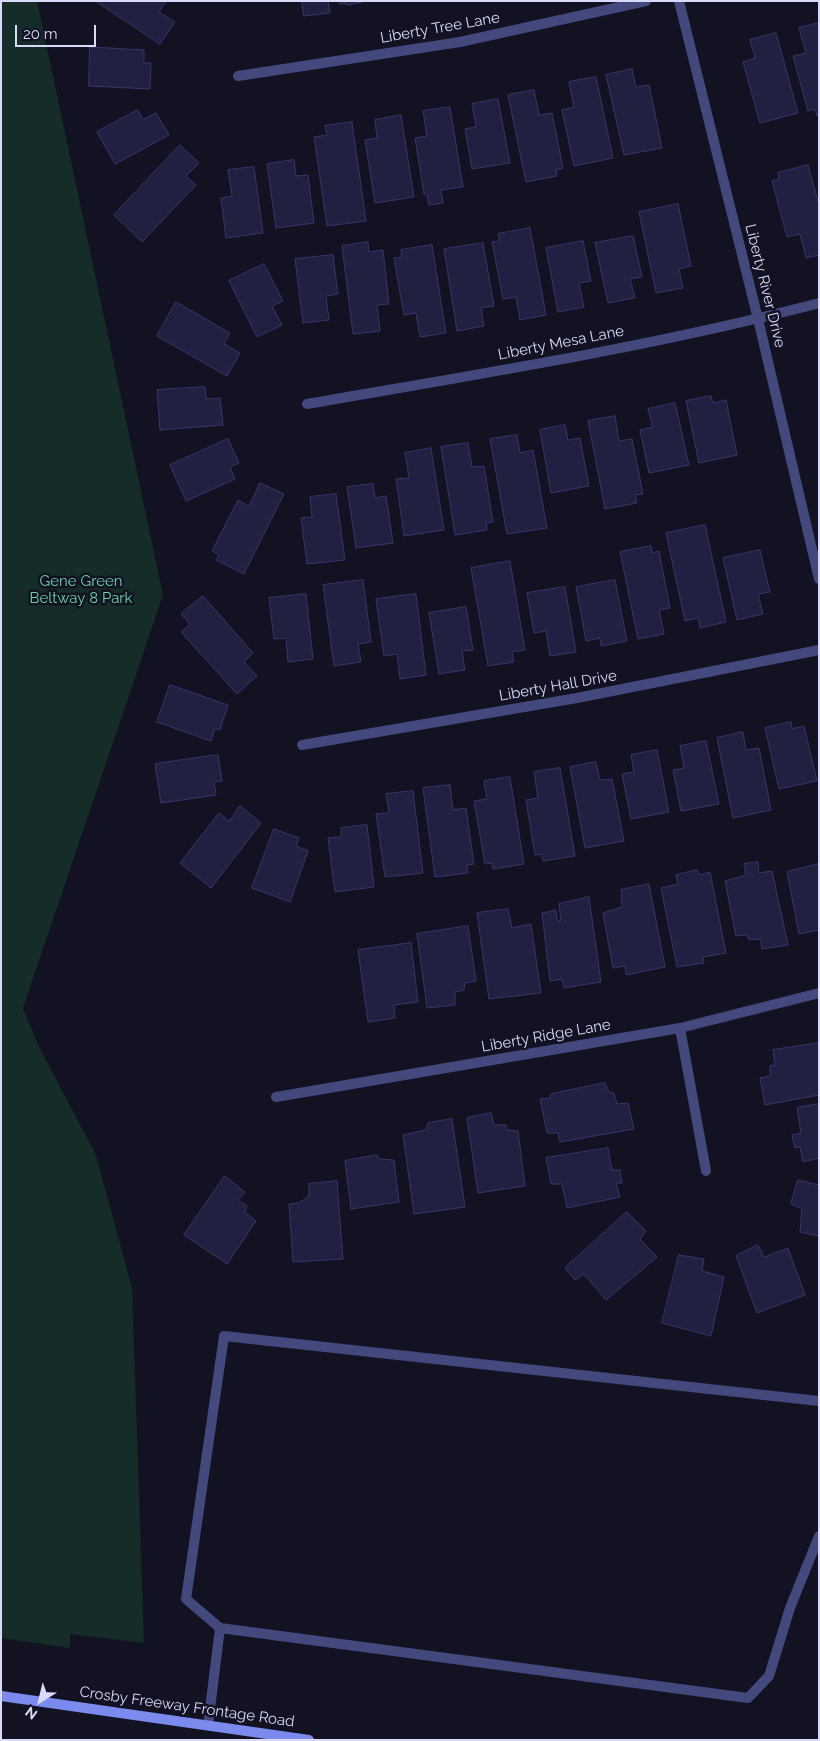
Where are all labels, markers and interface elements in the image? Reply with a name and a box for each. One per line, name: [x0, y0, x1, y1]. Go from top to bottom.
street label: Liberty Tree Lane: [379, 9, 501, 47]
scale bar: [18, 15, 99, 47]
text: 20 m: [23, 25, 58, 43]
street label: Liberty River Drive: [741, 222, 789, 350]
street label: Liberty Mesa Lane: [497, 322, 625, 364]
park label: Gene Green Beltway 8 Park: [29, 572, 133, 607]
street label: Liberty Hall Drive: [498, 667, 618, 705]
street label: Liberty Ridge Lane: [480, 1016, 612, 1056]
north arrow: [15, 1676, 65, 1726]
street label: Crosby Freeway Frontage Road: [78, 1683, 296, 1731]
text: N: [22, 1704, 40, 1723]

